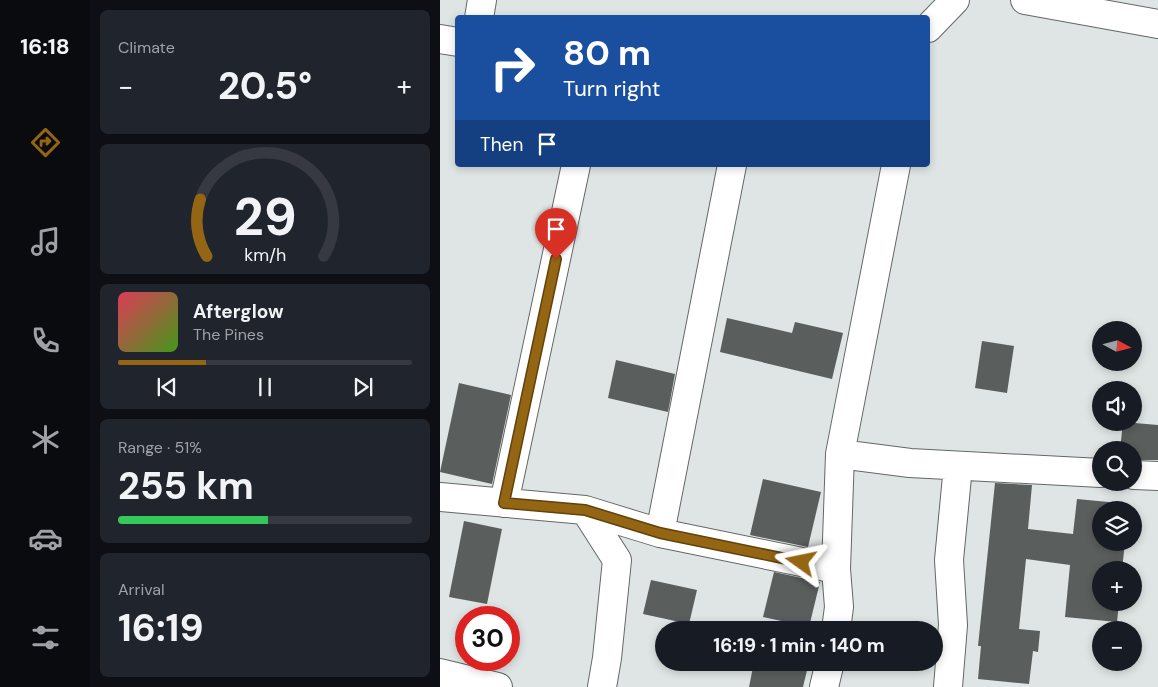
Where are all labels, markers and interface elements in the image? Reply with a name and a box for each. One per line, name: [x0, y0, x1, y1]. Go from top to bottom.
text: 80 m: [563, 30, 651, 76]
text: 16:18: [20, 32, 70, 61]
icon: right: [480, 35, 545, 100]
text: Climate: [118, 37, 175, 58]
text: 20.5°: [218, 61, 312, 111]
text: −: [118, 68, 133, 105]
text: +: [397, 68, 412, 105]
text: Turn right: [563, 74, 660, 103]
icon: directions: [28, 125, 63, 160]
icon: arrive: [533, 130, 561, 158]
text: Then: [480, 132, 523, 157]
text: 29: [234, 183, 296, 251]
pin: [535, 208, 577, 259]
icon: arrive: [542, 215, 570, 243]
icon: music: [28, 224, 63, 259]
text: km/h: [244, 243, 286, 267]
text: Afterglow: [193, 299, 284, 324]
north arrow: [1092, 321, 1142, 371]
map controls: [1092, 321, 1142, 671]
icon: phone: [28, 323, 63, 358]
text: The Pines: [193, 324, 264, 345]
icon: previous: [153, 373, 181, 401]
icon: pause: [251, 373, 279, 401]
icon: next: [349, 373, 377, 401]
button: sound: [1092, 381, 1142, 431]
icon: climate: [28, 422, 63, 457]
text: Range · 51%: [118, 437, 202, 458]
button: search: [1092, 441, 1142, 491]
text: 255 km: [118, 461, 254, 511]
button: layers: [1092, 501, 1142, 551]
icon: car: [28, 521, 63, 556]
position arrow: [774, 535, 826, 587]
button: +: [1092, 561, 1142, 611]
text: Arrival: [118, 579, 165, 600]
text: 16:19: [118, 603, 204, 653]
speed limit sign: 30: [455, 606, 520, 671]
icon: filters: [28, 620, 63, 655]
button: −: [1092, 621, 1142, 671]
text: 16:19 · 1 min · 140 m: [713, 633, 885, 658]

